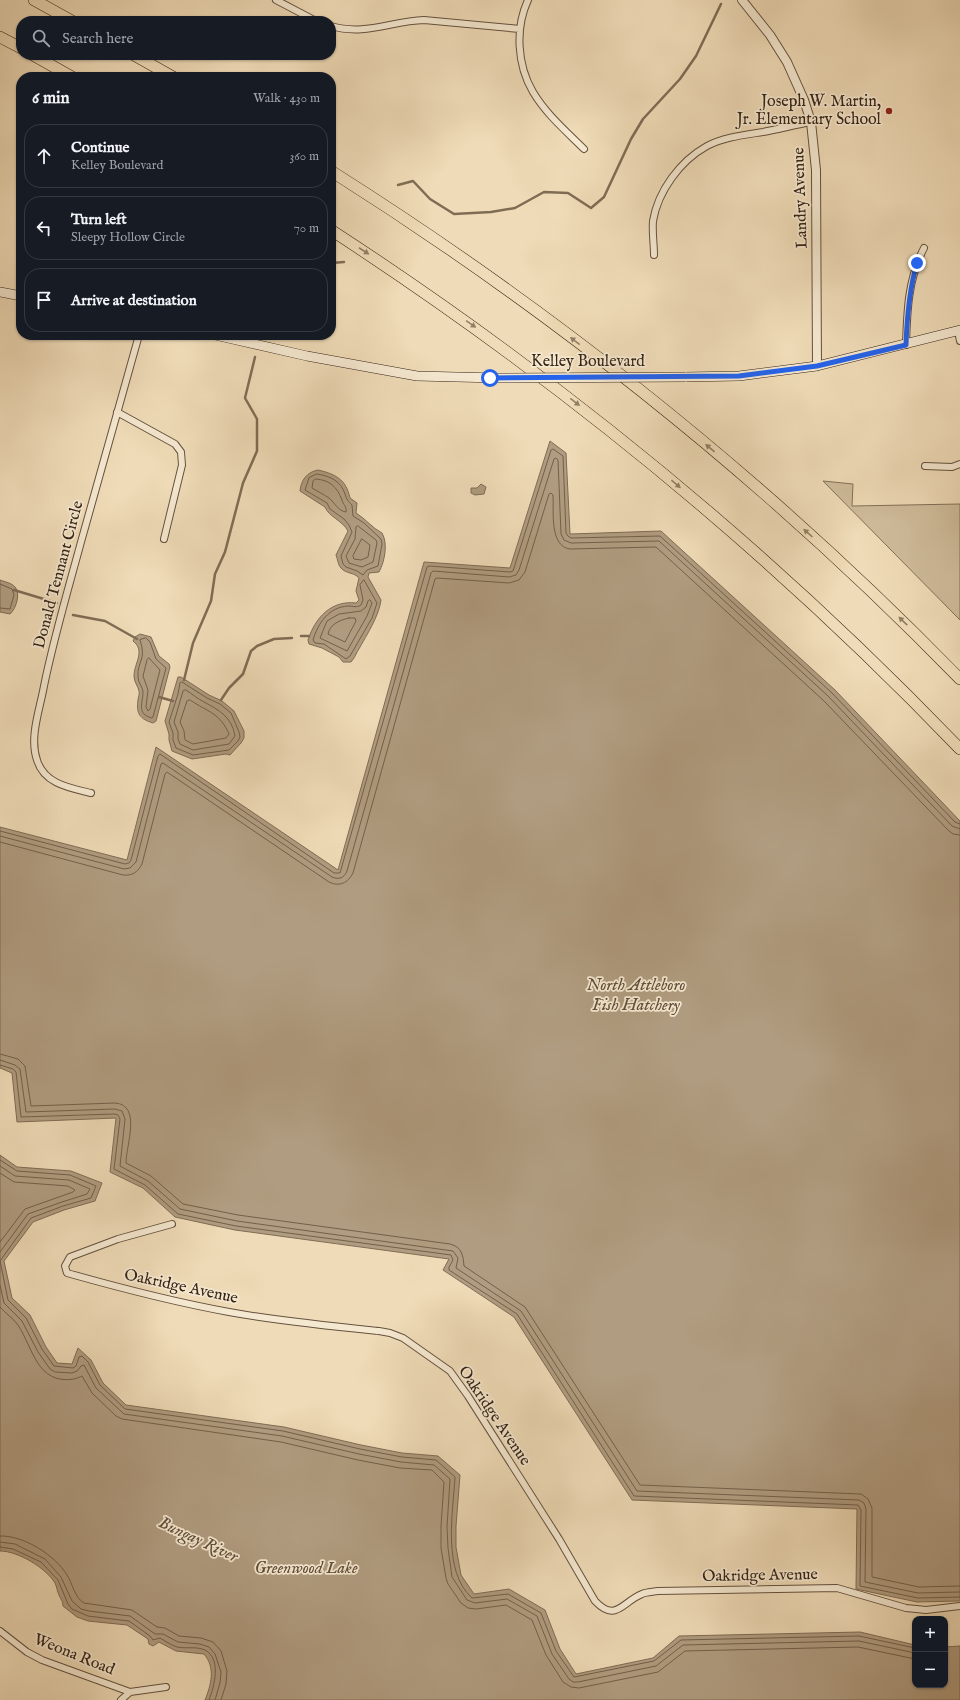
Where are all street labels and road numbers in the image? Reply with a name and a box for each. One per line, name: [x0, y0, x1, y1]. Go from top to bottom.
street label: Landry Avenue: [789, 147, 813, 249]
street label: Kelley Boulevard: [531, 352, 645, 372]
street label: Donald Tennant Circle: [30, 499, 88, 651]
street label: Oakridge Avenue: [122, 1265, 240, 1309]
street label: Oakridge Avenue: [453, 1362, 535, 1470]
street label: Oakridge Avenue: [702, 1565, 818, 1587]
street label: Weona Road: [31, 1630, 118, 1680]

